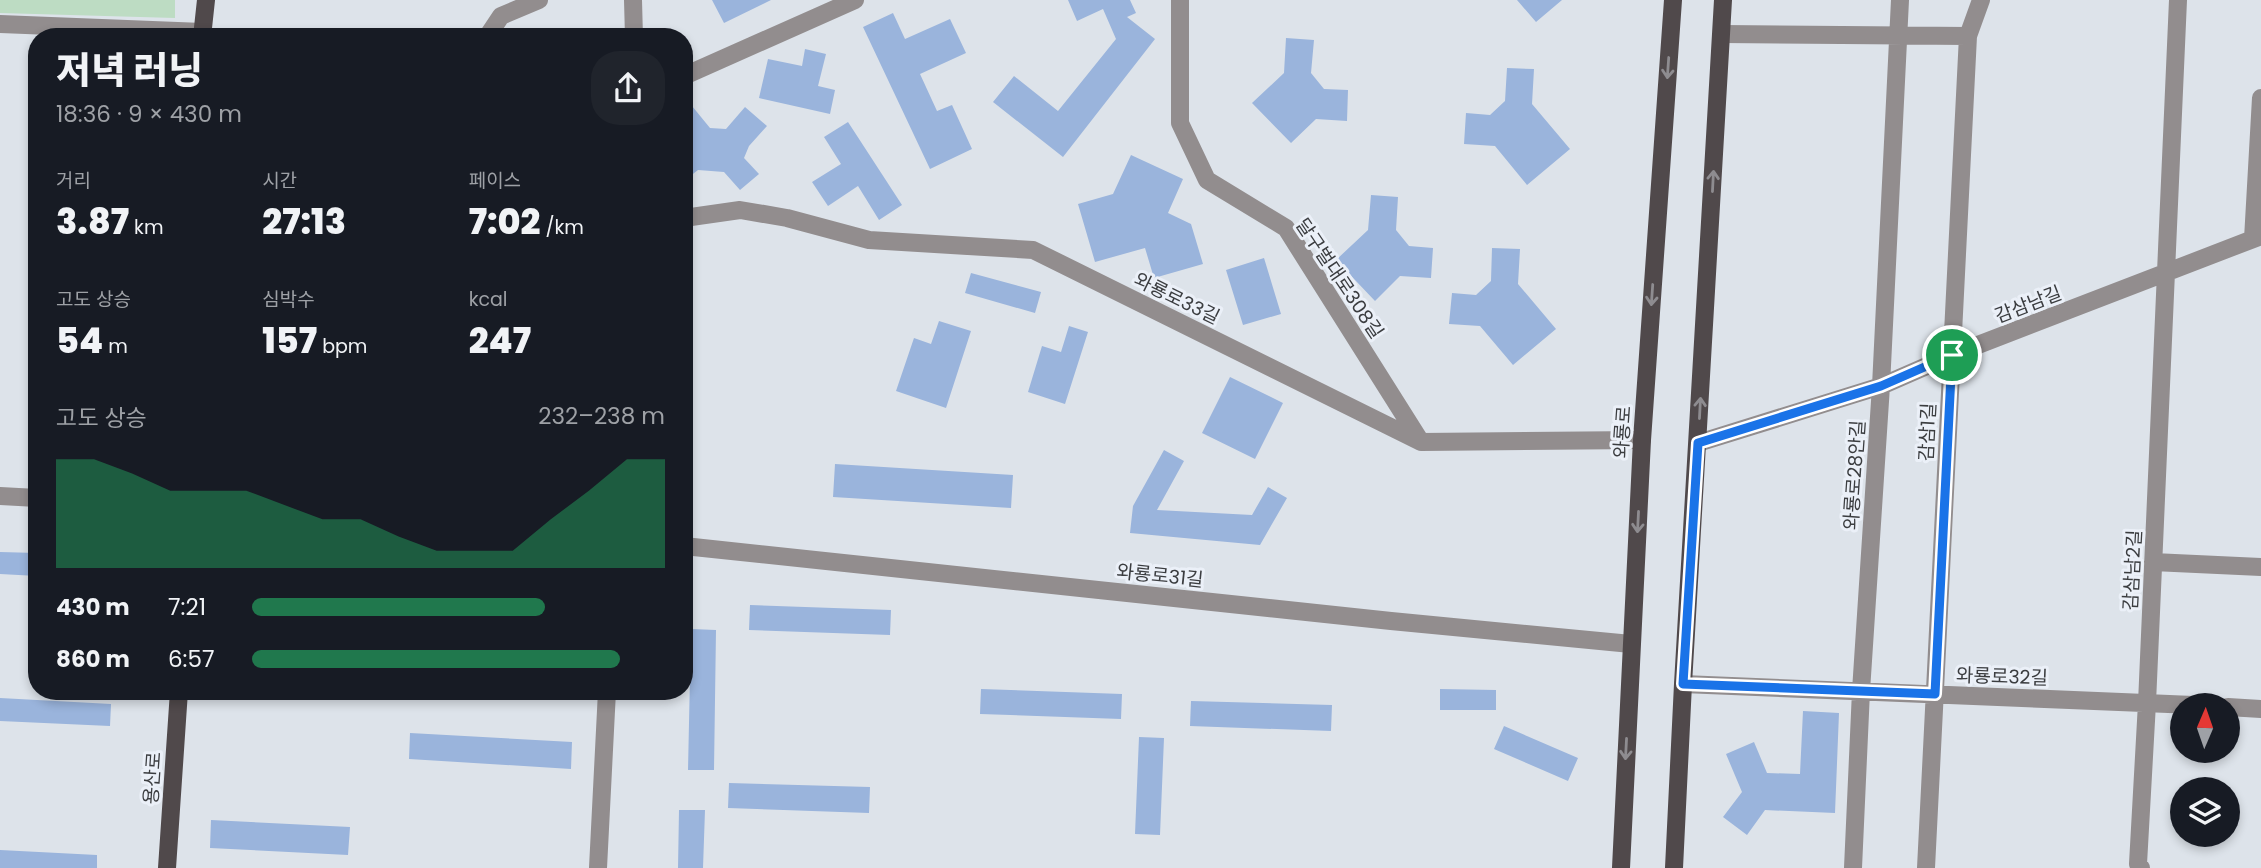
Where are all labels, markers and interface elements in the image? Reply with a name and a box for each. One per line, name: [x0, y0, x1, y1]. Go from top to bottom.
text: 저녁 러닝: [56, 44, 203, 97]
button: share: [591, 51, 665, 125]
one-way arrow: [1661, 56, 1674, 79]
text: 18:36 · 9 × 430 m: [56, 98, 242, 130]
text: 거리: [56, 167, 91, 194]
text: 시간: [262, 167, 297, 194]
text: 페이스: [469, 167, 521, 194]
one-way arrow: [1707, 171, 1720, 193]
text: 3.87: [56, 197, 129, 246]
text: 27:13: [262, 197, 346, 246]
text: 7:02: [469, 197, 540, 246]
street label: 달구벌대로308길: [1289, 213, 1390, 344]
text: km: [129, 214, 163, 241]
text: /km: [540, 214, 584, 241]
street label: 와룡로33길: [1129, 266, 1224, 331]
street label: 감삼남길: [1991, 279, 2066, 330]
one-way arrow: [1645, 283, 1658, 306]
text: 고도 상승: [56, 286, 131, 313]
text: 심박수: [262, 286, 315, 313]
text: kcal: [469, 286, 508, 313]
text: 54: [56, 316, 103, 365]
text: 157: [262, 316, 317, 365]
text: 247: [469, 316, 531, 365]
pin: [1922, 325, 1982, 385]
text: m: [103, 333, 128, 360]
text: bpm: [317, 333, 367, 360]
icon: arrive: [1933, 336, 1971, 374]
one-way arrow: [1693, 397, 1706, 420]
text: 232–238 m: [538, 400, 665, 432]
text: 고도 상승: [56, 402, 147, 434]
street label: 감삼1길: [1912, 402, 1943, 462]
street label: 와룡로: [1607, 405, 1638, 459]
street label: 와룡로28안길: [1837, 419, 1872, 531]
one-way arrow: [1631, 510, 1644, 533]
street label: 감삼남2길: [2117, 529, 2148, 611]
street label: 와룡로31길: [1115, 558, 1205, 593]
text: 430 m: [56, 591, 130, 623]
text: 7:21: [168, 591, 206, 623]
text: 860 m: [56, 643, 130, 675]
text: 6:57: [168, 643, 215, 675]
street label: 와룡로32길: [1956, 661, 2048, 692]
north arrow: [2170, 693, 2240, 763]
map controls: [2170, 693, 2240, 847]
one-way arrow: [1620, 738, 1633, 761]
street label: 용산로: [137, 751, 168, 805]
button: layers: [2170, 777, 2240, 847]

